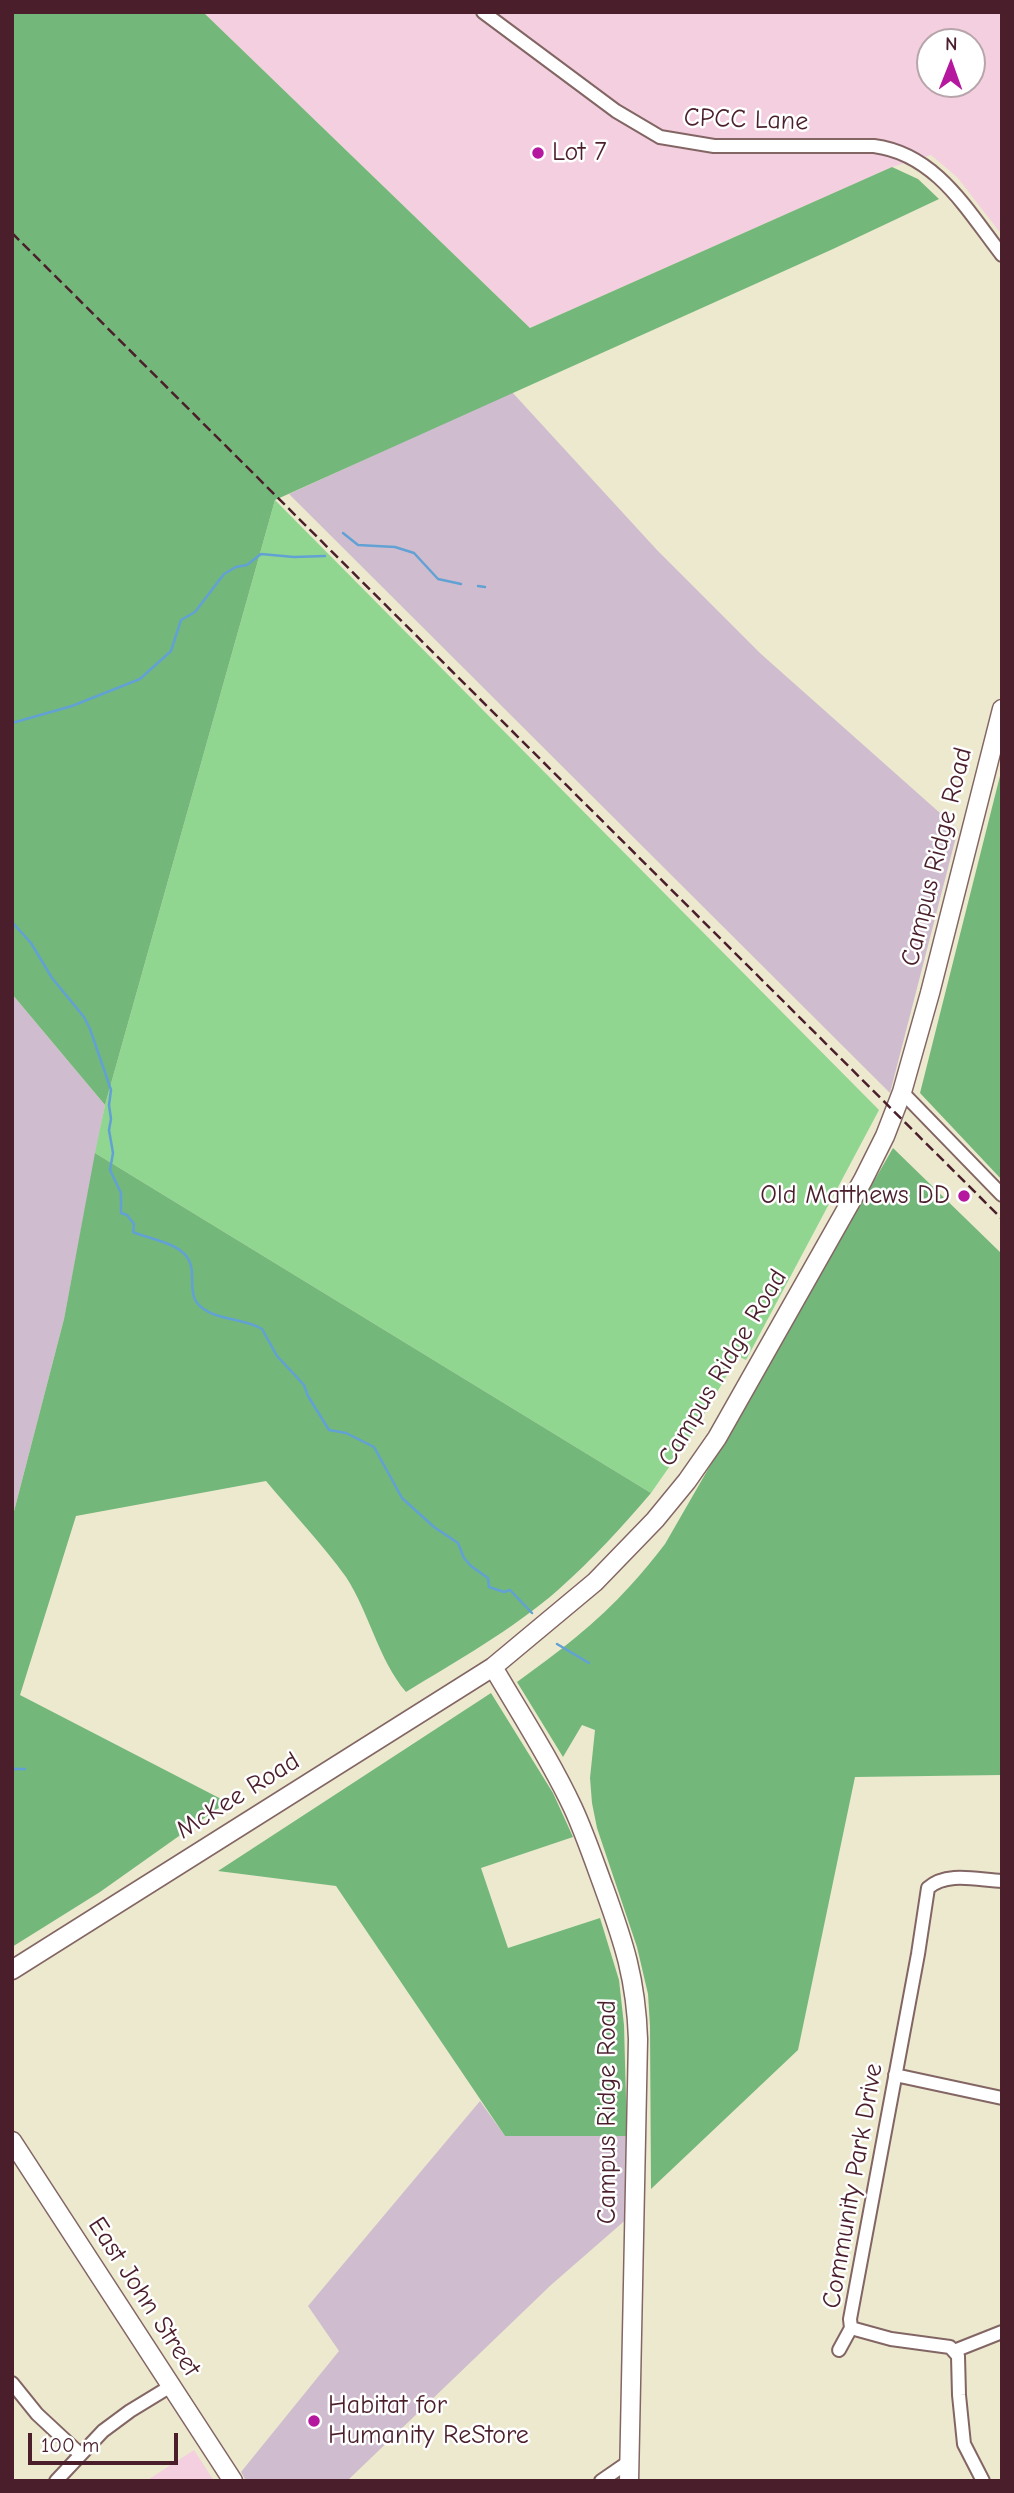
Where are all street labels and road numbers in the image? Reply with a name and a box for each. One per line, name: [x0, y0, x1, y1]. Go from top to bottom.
street label: CPCC Lane: [683, 102, 809, 138]
street label: Campus Ridge Road: [895, 744, 979, 970]
street label: Campus Ridge Road: [652, 1264, 794, 1472]
street label: McKee Road: [170, 1746, 306, 1846]
street label: Campus Ridge Road: [592, 2000, 624, 2224]
street label: Community Park Drive: [816, 2061, 890, 2311]
street label: East John Street: [81, 2211, 207, 2383]

